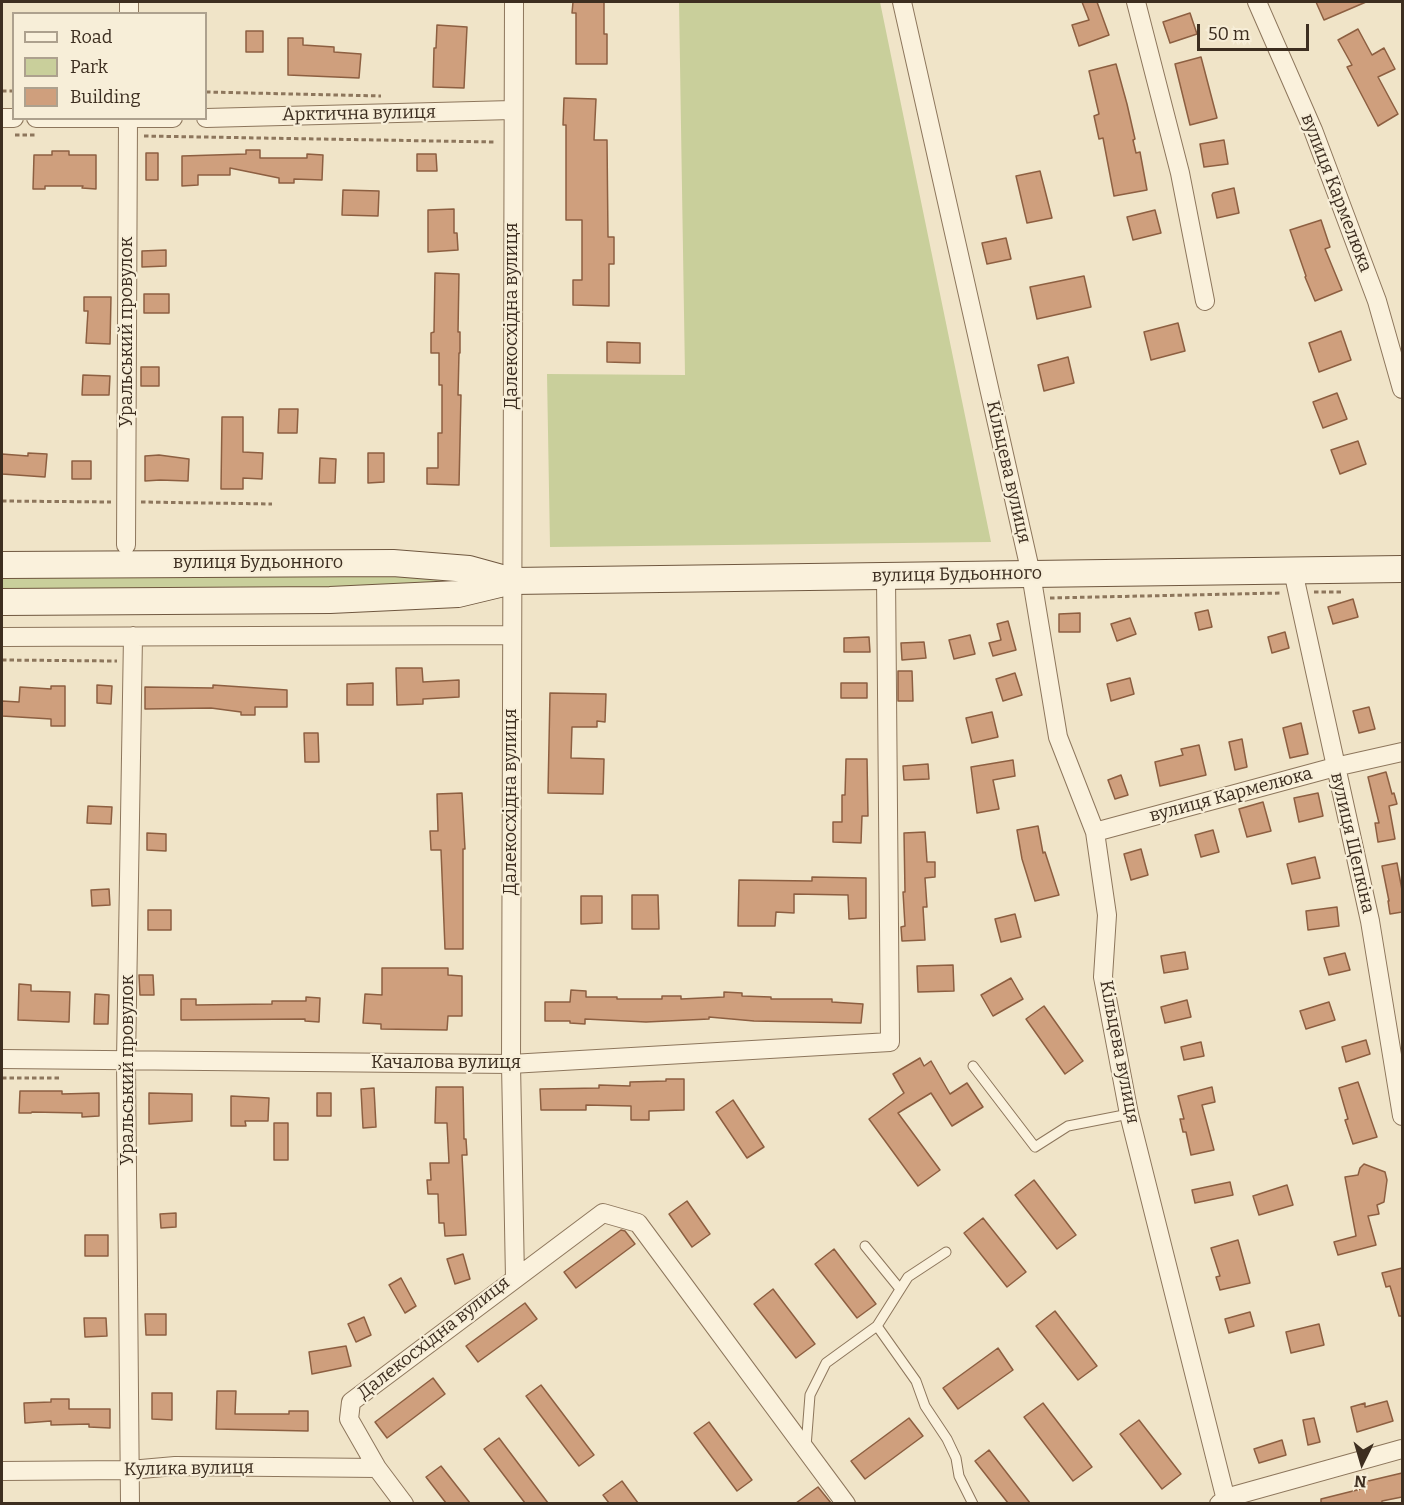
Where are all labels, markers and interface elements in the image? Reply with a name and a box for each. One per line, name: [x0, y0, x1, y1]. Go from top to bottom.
legend: [12, 12, 207, 120]
scale bar: [1200, 12, 1312, 50]
text: 50 m: [1208, 23, 1250, 45]
text: Road: [70, 26, 112, 48]
text: Park: [70, 56, 108, 78]
text: Building: [70, 86, 141, 108]
street label: Арктична вулиця: [282, 102, 436, 126]
street label: вулиця Кармелюка: [1296, 111, 1376, 275]
street label: Далекосхідна вулиця: [501, 223, 523, 409]
street label: Уральський провулок: [116, 237, 138, 427]
street label: Кільцева вулиця: [981, 399, 1035, 545]
street label: вулиця Будьонного: [173, 552, 343, 574]
street label: вулиця Будьонного: [872, 563, 1042, 587]
street label: Далекосхідна вулиця: [500, 709, 522, 895]
street label: вулиця Кармелюка: [1147, 763, 1315, 827]
street label: вулиця Щепкіна: [1325, 770, 1379, 916]
street label: Уральський провулок: [117, 975, 139, 1165]
street label: Кільцева вулиця: [1095, 978, 1143, 1126]
street label: Качалова вулиця: [371, 1052, 521, 1074]
street label: Далекосхідна вулиця: [354, 1272, 514, 1404]
north arrow: [1332, 1433, 1392, 1493]
street label: Кулика вулиця: [124, 1457, 254, 1481]
text: N: [1353, 1471, 1367, 1491]

